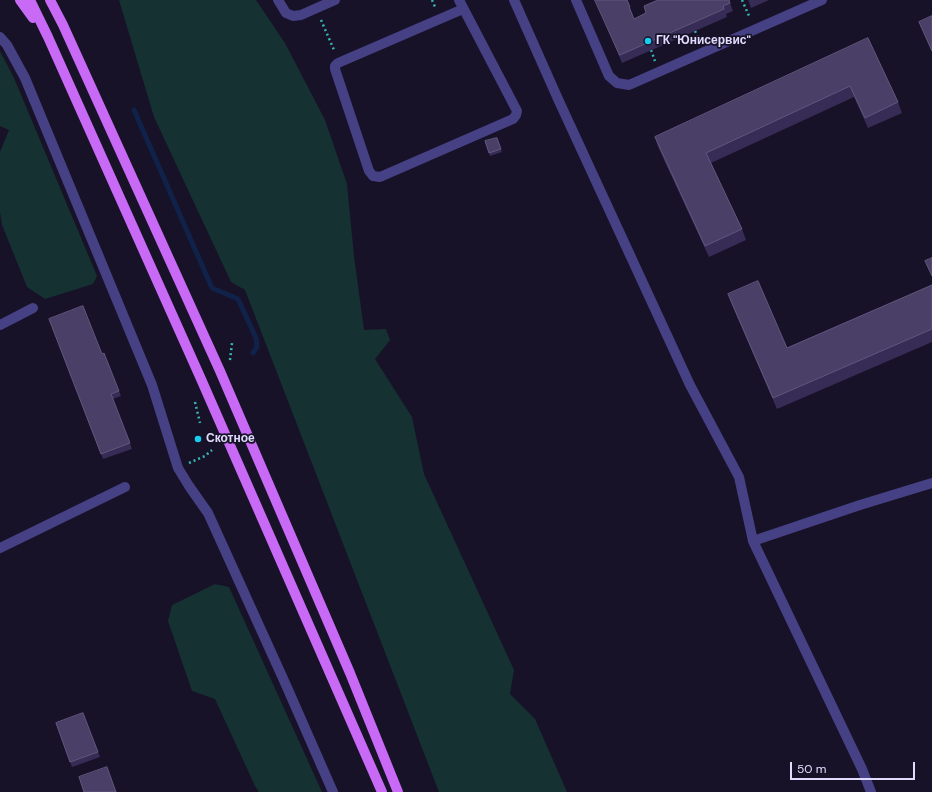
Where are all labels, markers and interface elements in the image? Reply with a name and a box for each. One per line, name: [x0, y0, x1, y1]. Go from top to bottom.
place label: ГК "Юнисервис": [656, 34, 751, 48]
marker: ГК "Юнисервис": [643, 36, 653, 46]
place label: Скотное: [206, 432, 255, 446]
marker: Скотное: [193, 434, 203, 444]
scale bar: [792, 754, 917, 780]
text: 50 m: [797, 761, 826, 777]

